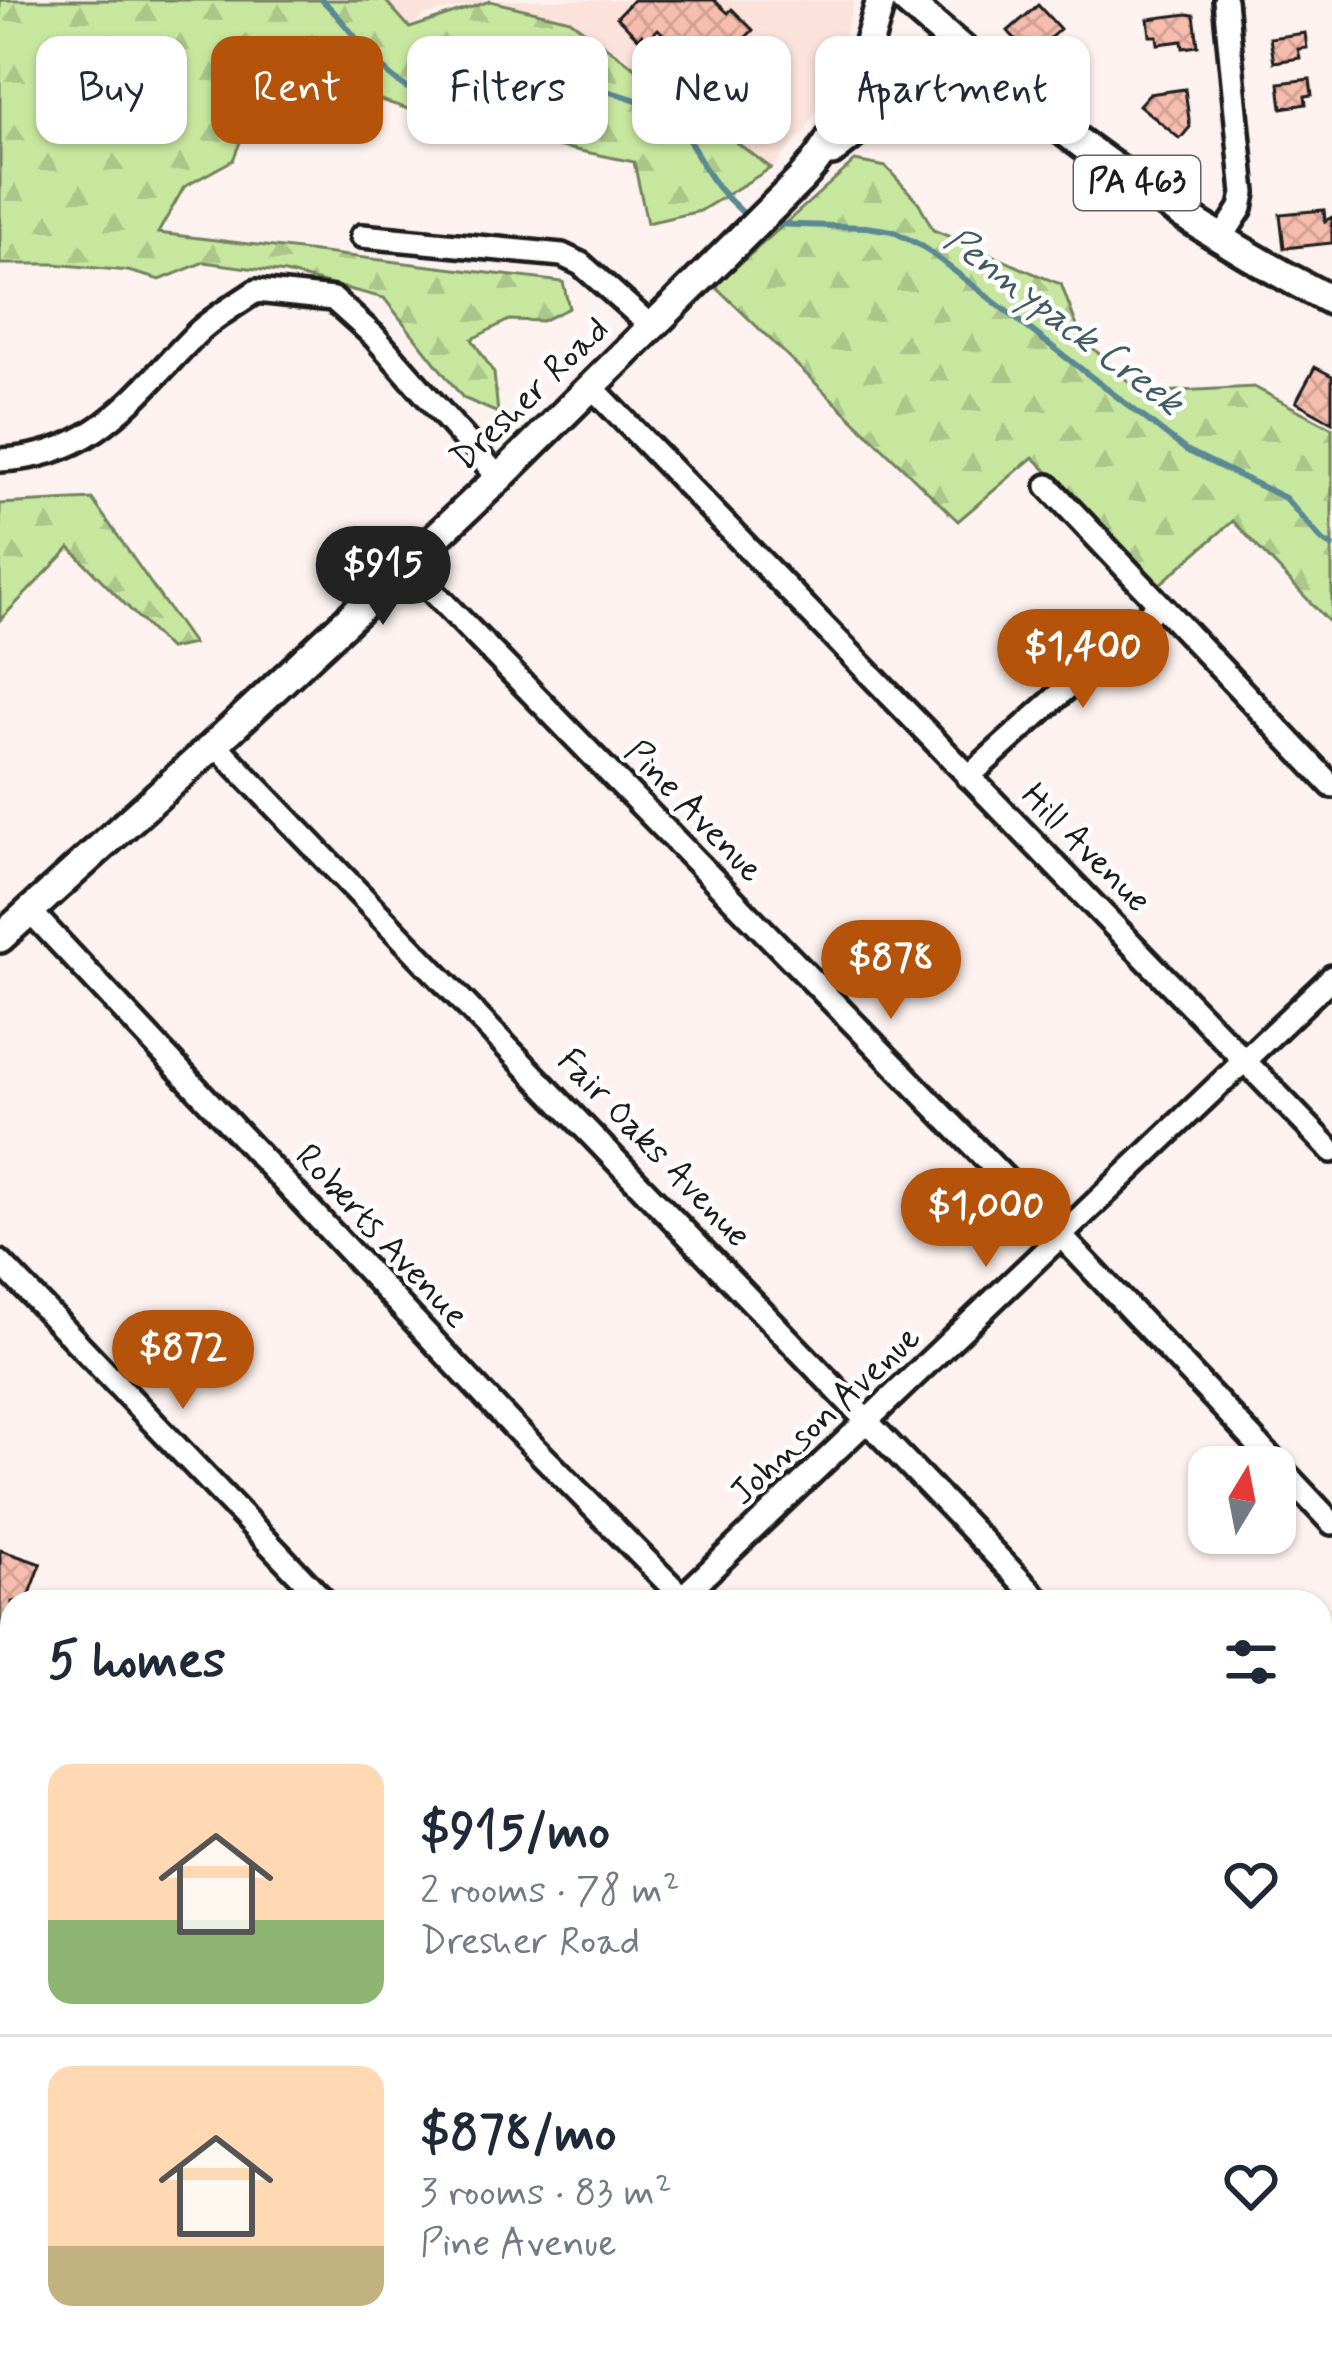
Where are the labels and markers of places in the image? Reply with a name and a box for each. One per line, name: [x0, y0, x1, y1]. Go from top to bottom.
pin: $915: [312, 526, 454, 628]
pin: $1,400: [985, 609, 1181, 711]
pin: $878: [820, 920, 962, 1022]
pin: $1,000: [888, 1168, 1084, 1270]
pin: $872: [112, 1310, 254, 1412]

